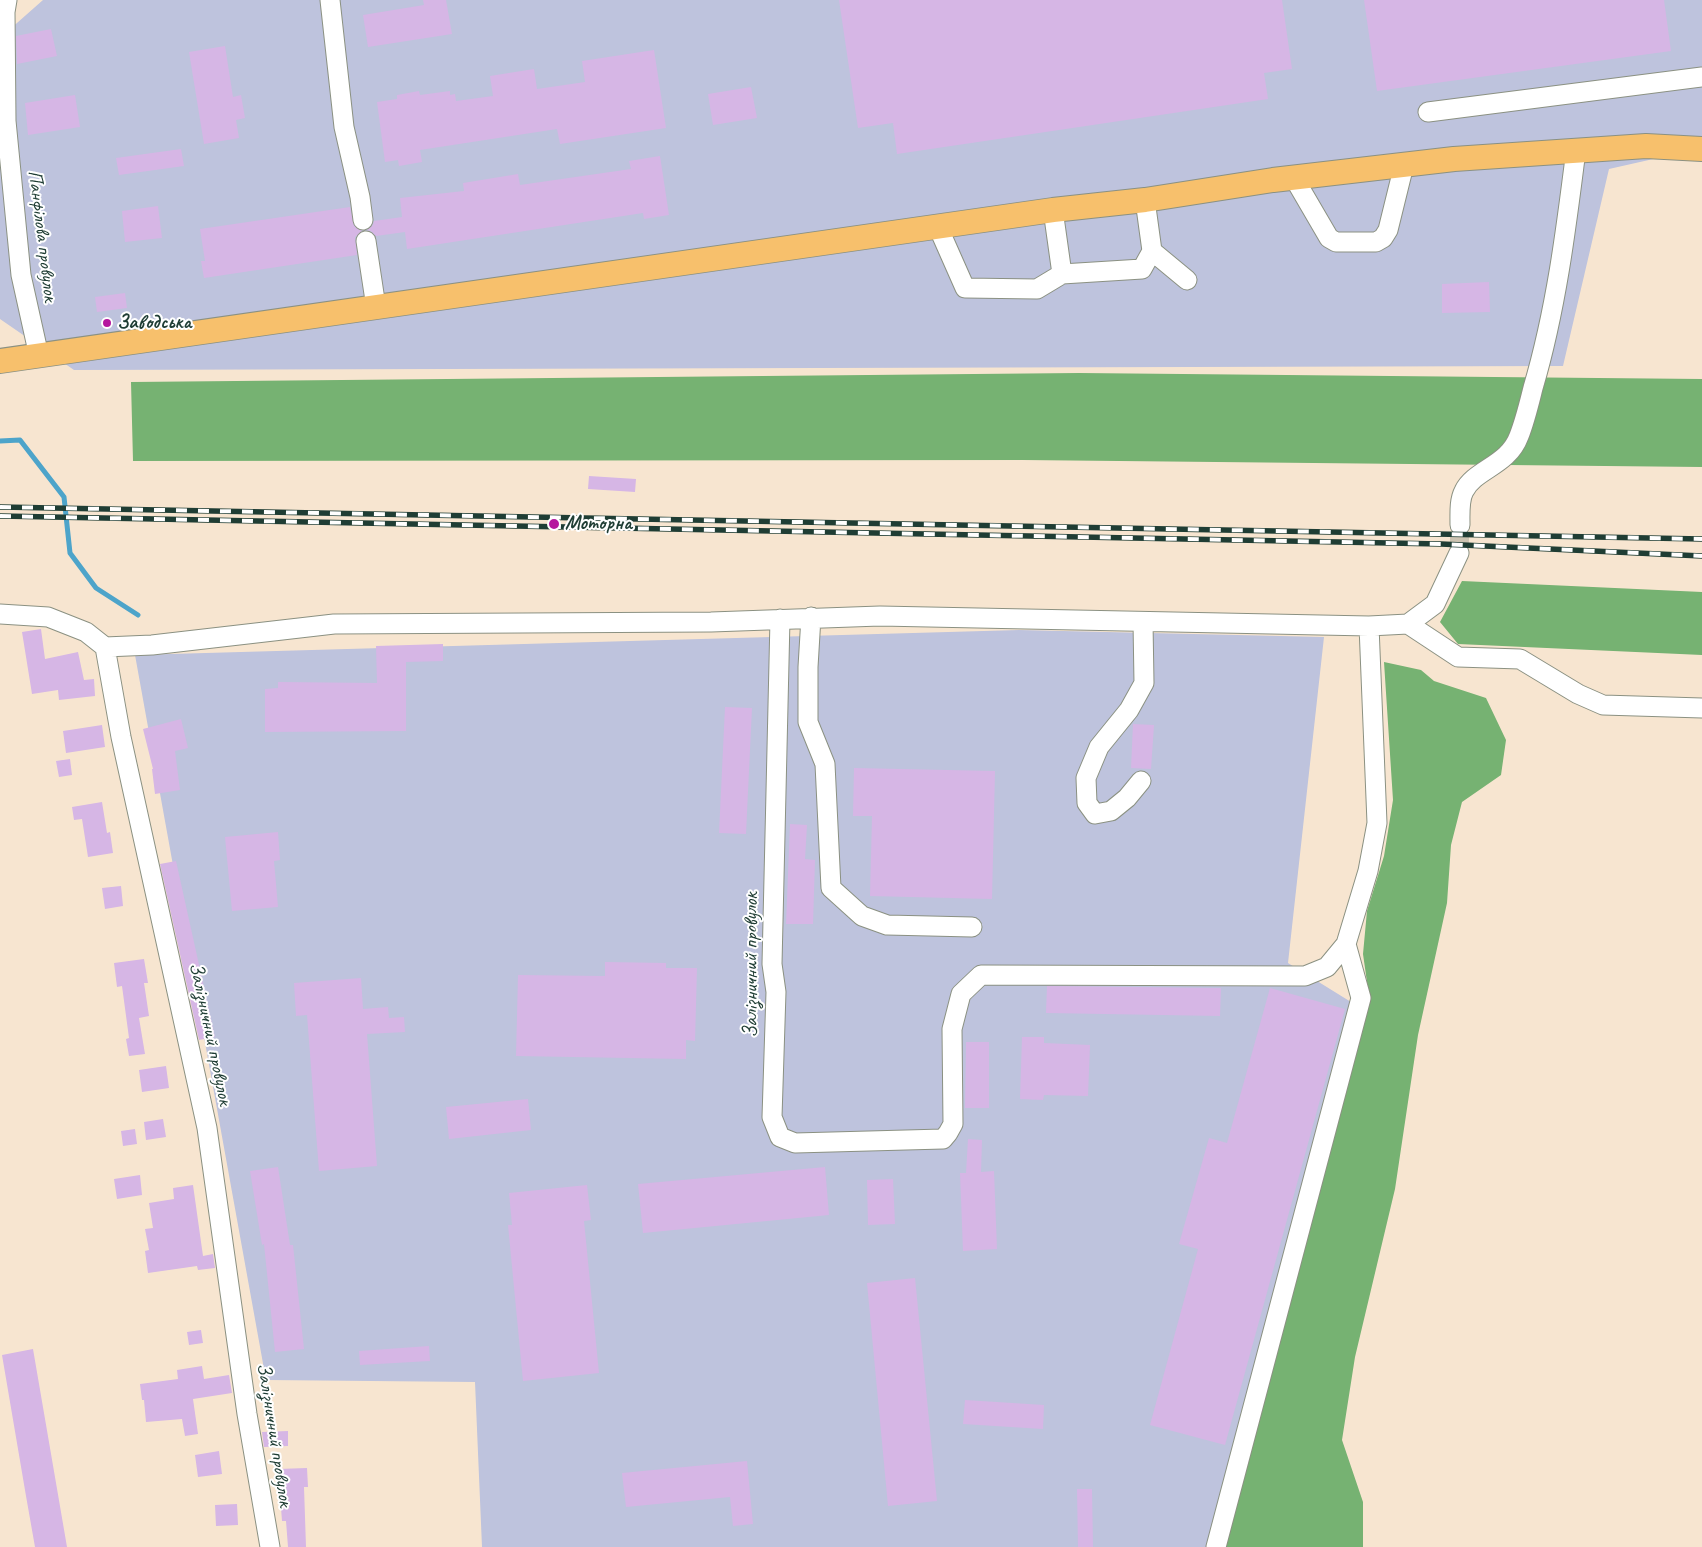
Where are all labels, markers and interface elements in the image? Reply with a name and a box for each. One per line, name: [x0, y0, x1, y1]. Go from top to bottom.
street label: Панфілова провулок: [22, 169, 62, 303]
place label: Заводська: [117, 311, 191, 335]
marker: Заводська: [101, 317, 113, 329]
place label: Моторна: [565, 512, 632, 536]
marker: Моторна: [547, 517, 561, 531]
street label: Залізничний провулок: [740, 892, 764, 1038]
street label: Залізничний провулок: [183, 960, 237, 1108]
street label: Залізничний провулок: [251, 1361, 297, 1509]

